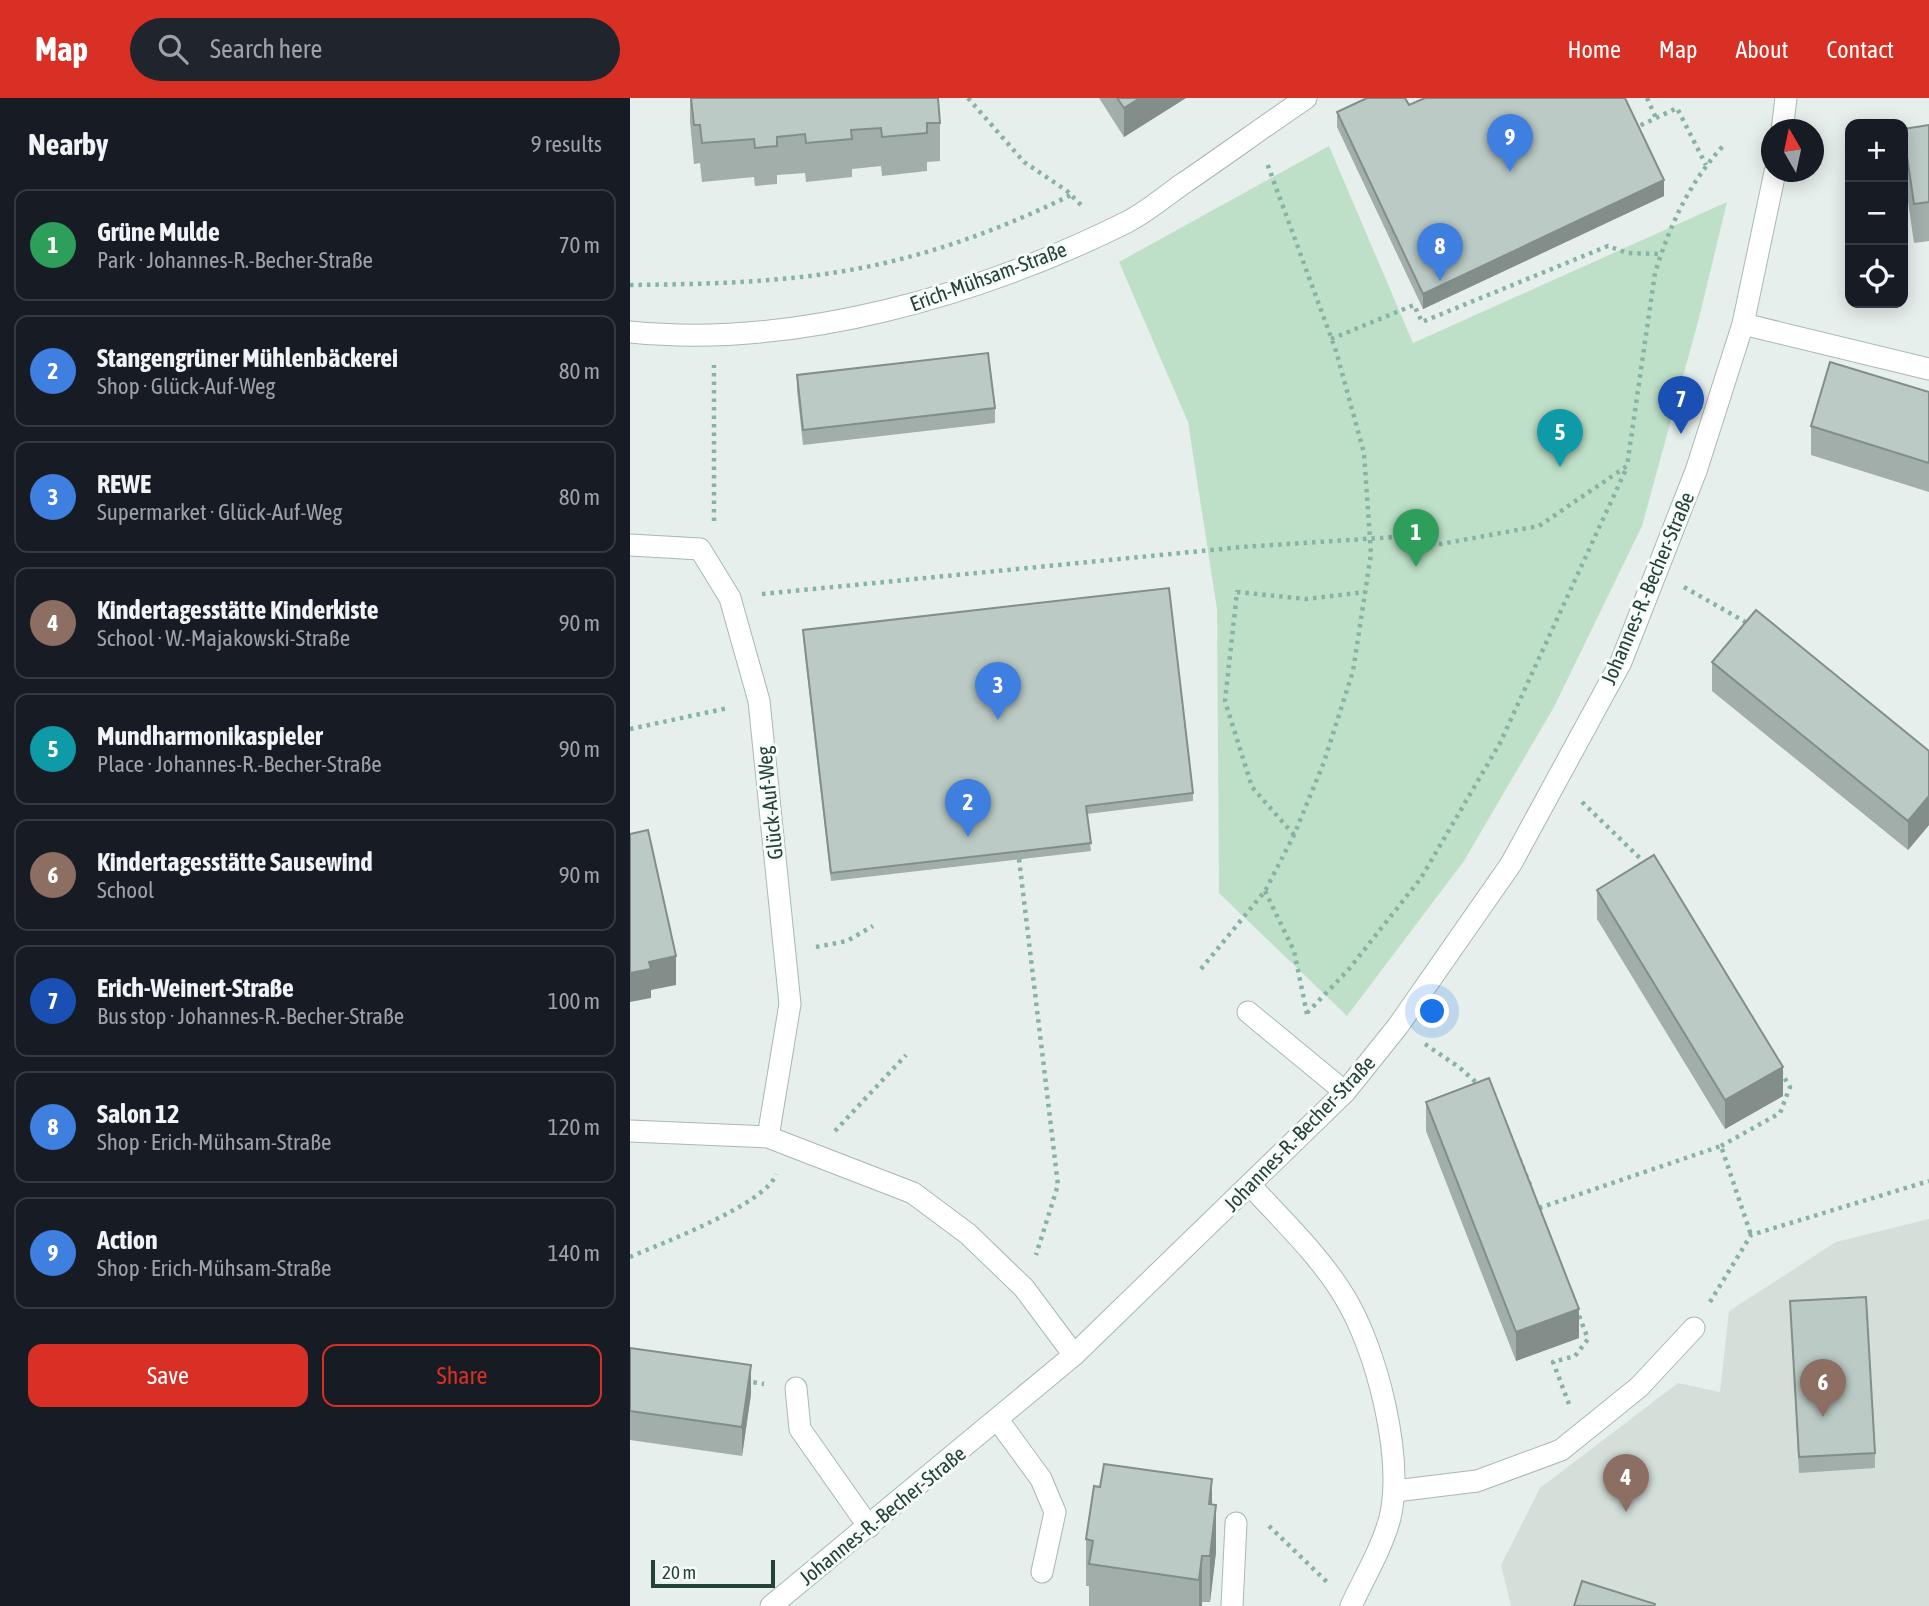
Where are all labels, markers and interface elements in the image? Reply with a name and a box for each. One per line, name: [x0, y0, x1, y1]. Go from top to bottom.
search box: [130, 18, 620, 81]
text: Map: [35, 30, 88, 68]
icon: search: [154, 30, 192, 68]
text: Search here: [210, 34, 322, 64]
text: Home: [1567, 36, 1621, 63]
text: Map: [1659, 36, 1697, 63]
text: About: [1735, 36, 1788, 63]
text: Contact: [1826, 36, 1894, 63]
pin: 9: [1487, 114, 1533, 172]
north arrow: [1761, 119, 1824, 182]
map controls: [1845, 119, 1908, 308]
button: +: [1845, 119, 1908, 182]
text: Nearby: [28, 127, 108, 161]
text: 9 results: [531, 131, 602, 157]
button: −: [1845, 182, 1908, 245]
text: Grüne Mulde: [97, 217, 220, 247]
pin: 8: [1417, 223, 1463, 281]
text: 1: [48, 232, 58, 258]
text: 70 m: [559, 232, 600, 258]
street label: Erich-Mühsam-Straße: [906, 237, 1070, 315]
button: locate: [1845, 245, 1908, 308]
text: Park · Johannes-R.-Becher-Straße: [97, 247, 373, 273]
text: Stangengrüner Mühlenbäckerei: [97, 343, 398, 373]
text: 2: [48, 358, 58, 384]
text: 80 m: [559, 358, 600, 384]
text: Shop · Glück-Auf-Weg: [97, 373, 275, 399]
pin: 7: [1658, 376, 1704, 434]
pin: 5: [1537, 409, 1583, 467]
text: REWE: [97, 469, 151, 499]
text: 3: [48, 484, 58, 510]
text: 80 m: [559, 484, 600, 510]
street label: Johannes-R.-Becher-Straße: [1596, 488, 1698, 688]
text: Supermarket · Glück-Auf-Weg: [97, 499, 342, 525]
pin: 1: [1393, 509, 1439, 567]
text: Kindertagesstätte Kinderkiste: [97, 595, 379, 625]
text: 4: [48, 610, 58, 636]
text: 90 m: [559, 610, 600, 636]
text: School · W.-Majakowski-Straße: [97, 625, 350, 651]
pin: 3: [975, 662, 1021, 720]
text: Mundharmonikaspieler: [97, 721, 323, 751]
text: 5: [48, 736, 58, 762]
text: 90 m: [559, 736, 600, 762]
street label: Glück-Auf-Weg: [751, 745, 787, 861]
text: Place · Johannes-R.-Becher-Straße: [97, 751, 382, 777]
pin: 2: [945, 779, 991, 837]
text: Kindertagesstätte Sausewind: [97, 847, 373, 877]
text: 6: [48, 862, 58, 888]
text: 90 m: [559, 862, 600, 888]
text: School: [97, 877, 154, 903]
text: Erich-Weinert-Straße: [97, 973, 294, 1003]
text: 7: [48, 988, 58, 1014]
text: 100 m: [548, 988, 600, 1014]
your location: [1415, 994, 1449, 1028]
text: Bus stop · Johannes-R.-Becher-Straße: [97, 1003, 404, 1029]
street label: Johannes-R.-Becher-Straße: [1219, 1050, 1379, 1216]
text: Salon 12: [97, 1099, 179, 1129]
text: 8: [48, 1114, 58, 1140]
text: 120 m: [548, 1114, 600, 1140]
text: Shop · Erich-Mühsam-Straße: [97, 1129, 331, 1155]
text: Action: [97, 1225, 158, 1255]
text: 9: [48, 1240, 58, 1266]
text: 140 m: [548, 1240, 600, 1266]
text: Shop · Erich-Mühsam-Straße: [97, 1255, 331, 1281]
button: Save: [28, 1344, 308, 1407]
button: Share: [322, 1344, 602, 1407]
pin: 6: [1800, 1359, 1846, 1417]
street label: Johannes-R.-Becher-Straße: [794, 1441, 970, 1589]
pin: 4: [1603, 1454, 1649, 1512]
scale bar: [651, 1557, 775, 1589]
text: 20 m: [662, 1561, 696, 1583]

